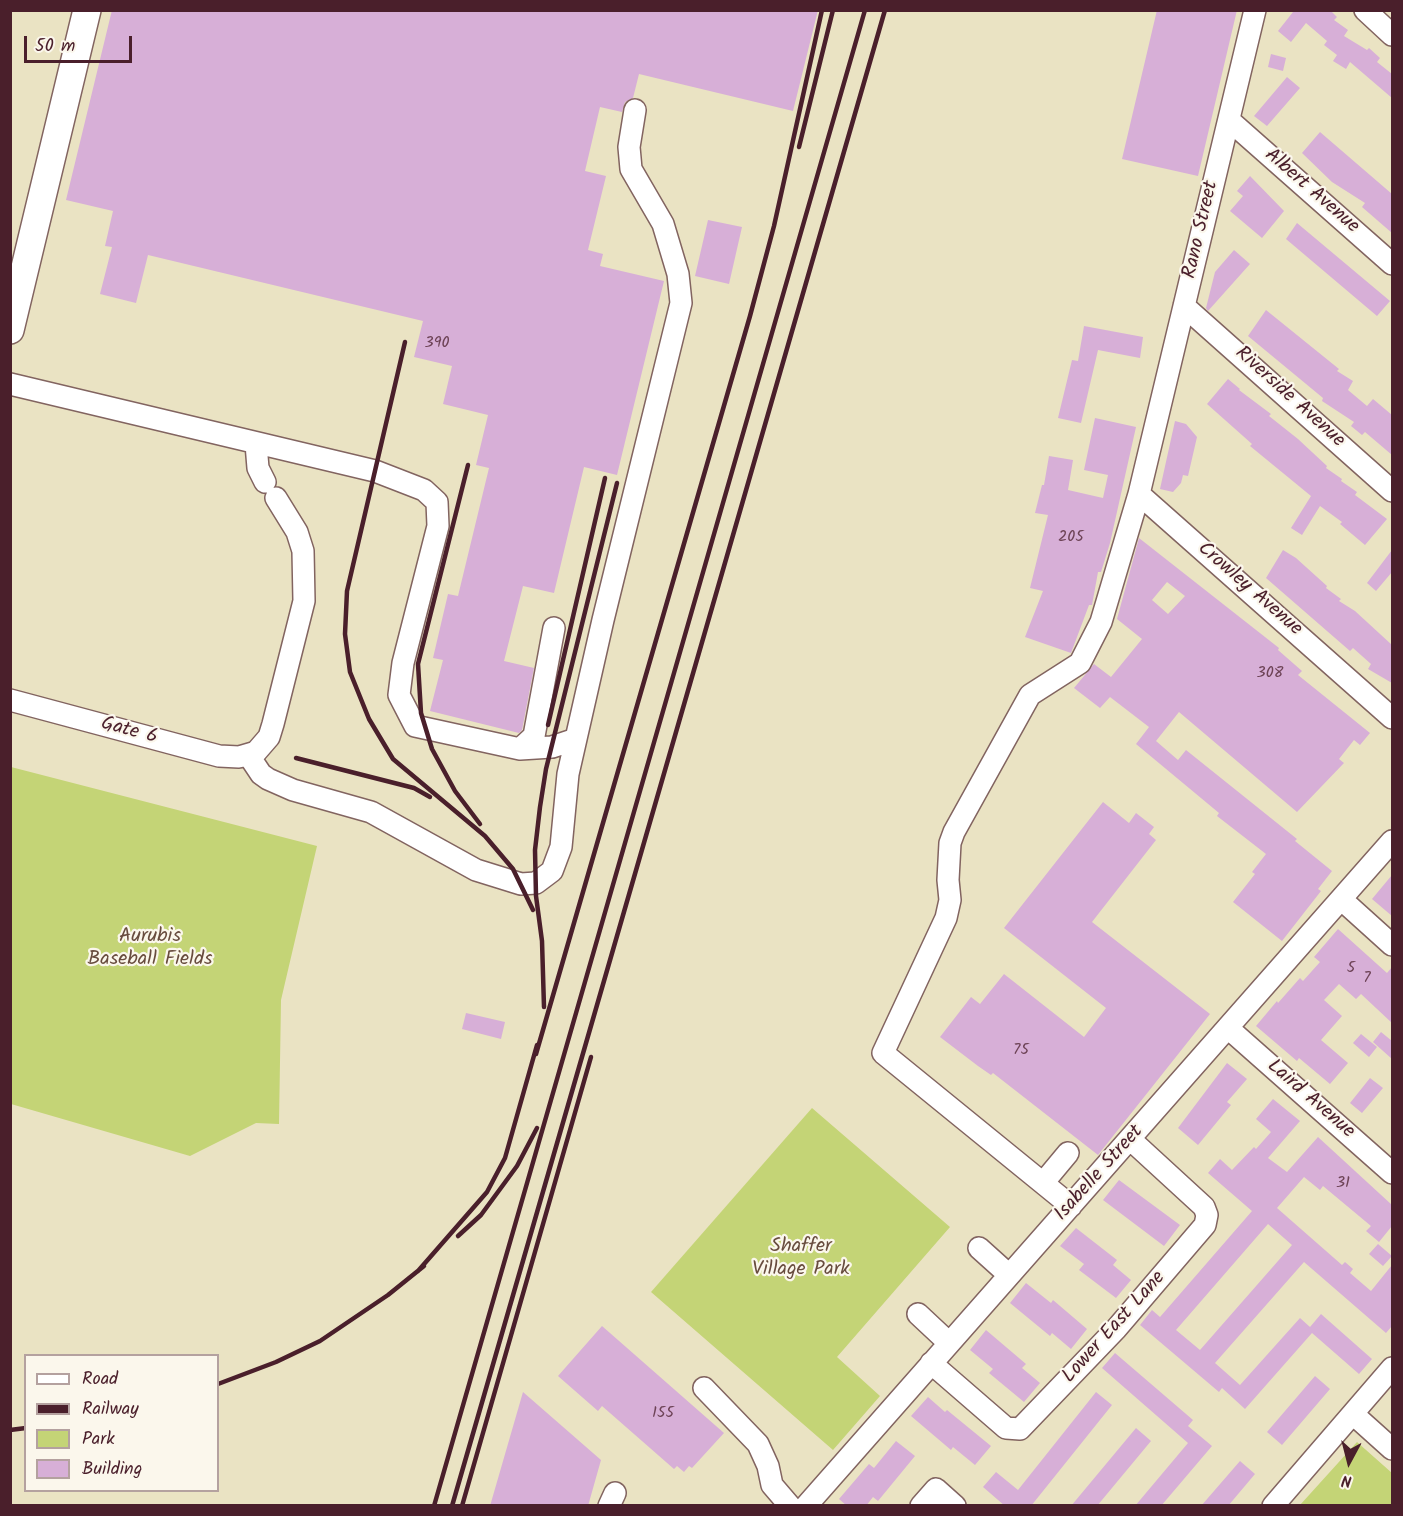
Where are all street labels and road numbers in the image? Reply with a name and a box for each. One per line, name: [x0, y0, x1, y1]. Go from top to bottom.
street label: Albert Avenue: [1259, 144, 1363, 240]
street label: Rano Street: [1179, 179, 1225, 281]
street label: Riverside Avenue: [1229, 342, 1349, 454]
street label: Crowley Avenue: [1192, 538, 1306, 642]
street label: Gate 6: [98, 713, 160, 751]
street label: Laird Avenue: [1261, 1055, 1359, 1145]
street label: Isabelle Street: [1051, 1121, 1149, 1227]
street label: Lower East Lane: [1058, 1267, 1172, 1389]

